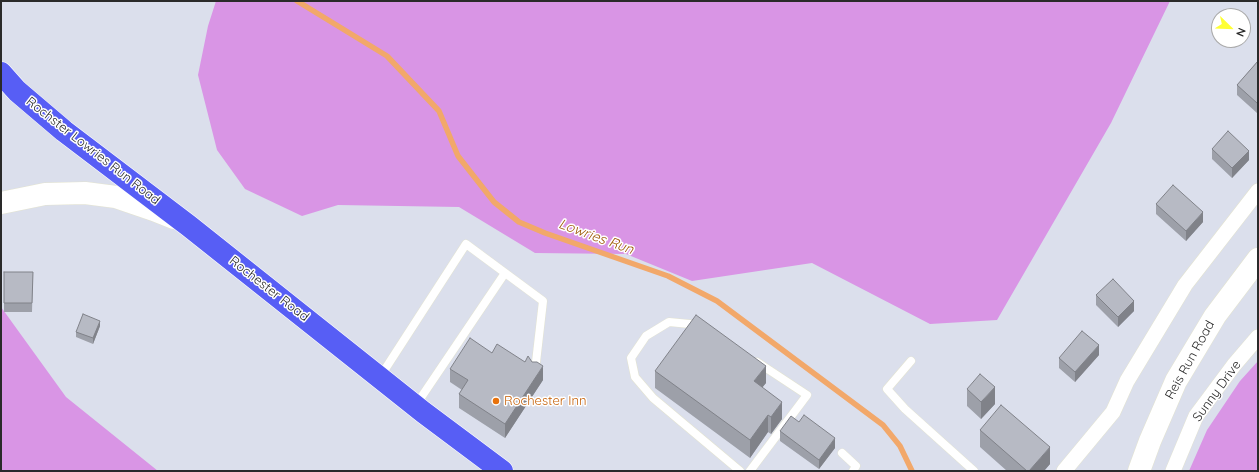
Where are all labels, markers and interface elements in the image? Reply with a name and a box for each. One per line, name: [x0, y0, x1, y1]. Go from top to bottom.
north arrow: [1211, 8, 1251, 48]
text: N: [1233, 26, 1249, 39]
street label: Rochster Lowries Run Road: [23, 94, 163, 208]
water label: Lowries Run: [556, 216, 636, 258]
street label: Rochester Road: [226, 253, 312, 325]
street label: Reis Run Road: [1162, 318, 1218, 402]
street label: Sunny Drive: [1190, 357, 1244, 425]
place label: Rochester Inn: [504, 393, 587, 409]
marker: Rochester Inn: [491, 396, 501, 406]

